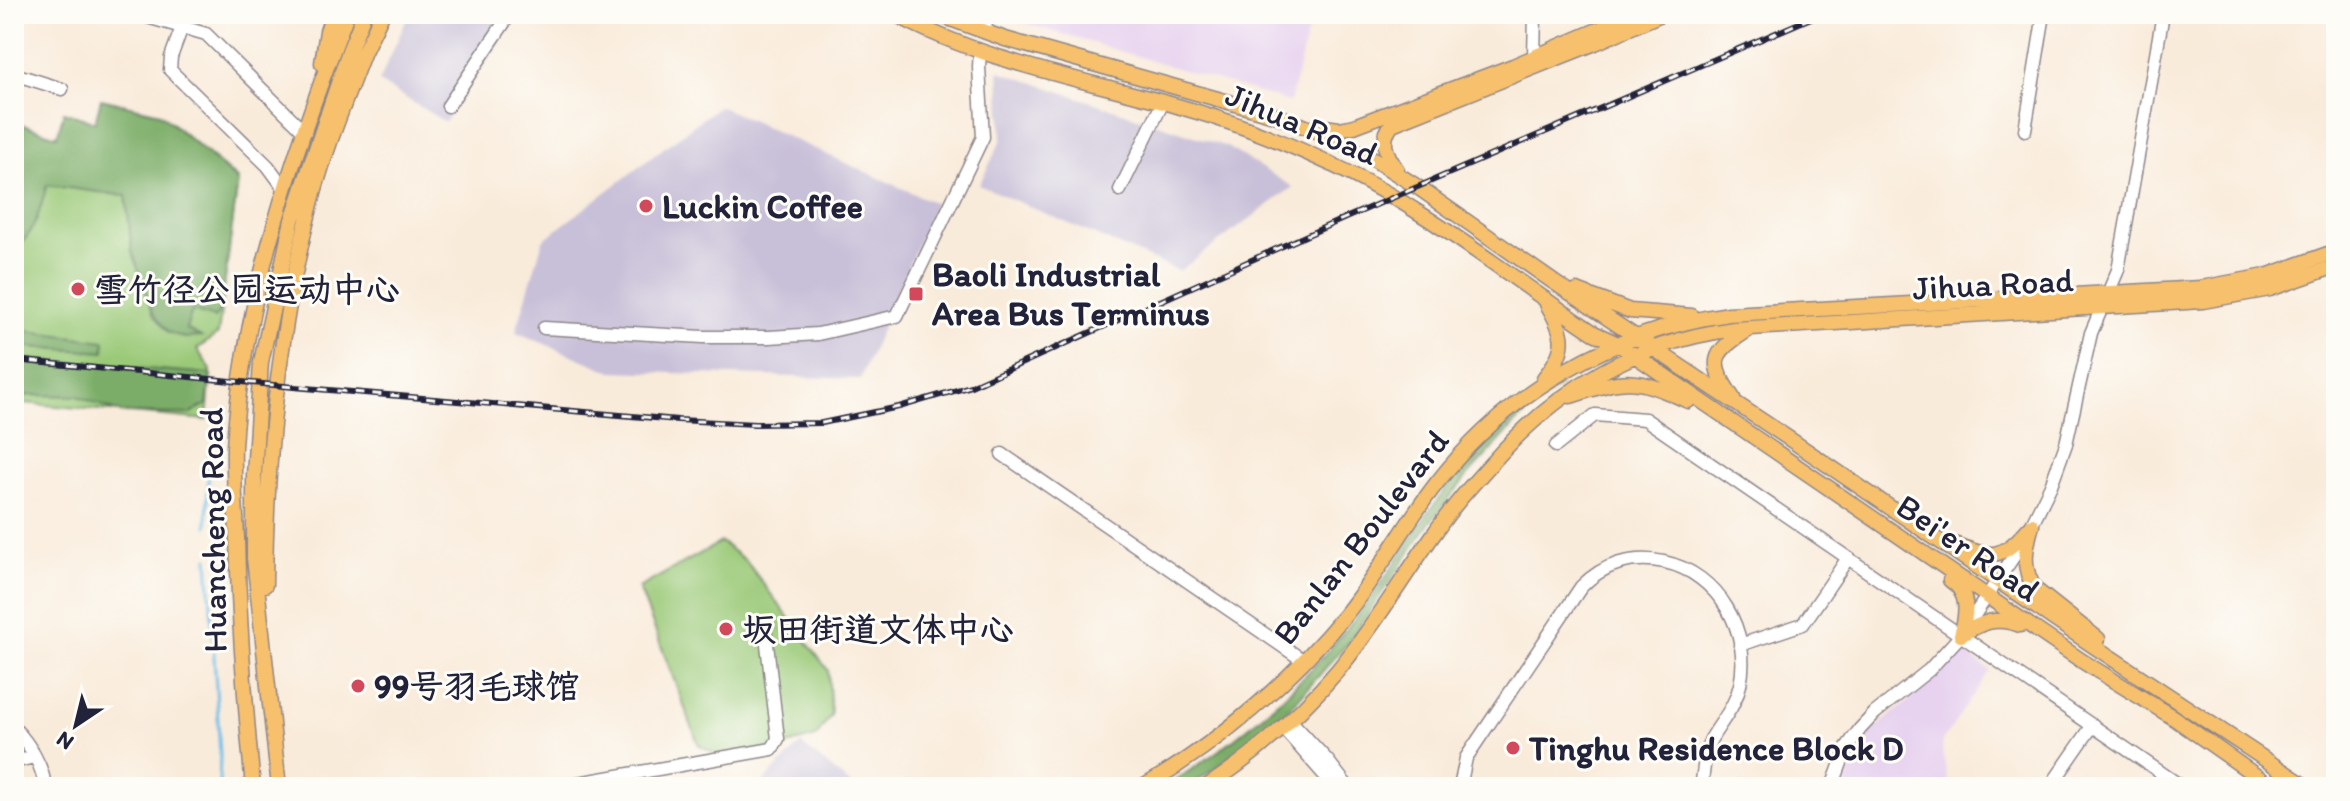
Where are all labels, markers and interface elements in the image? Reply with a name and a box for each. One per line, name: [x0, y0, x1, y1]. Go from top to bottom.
street label: Jihua Road: [1220, 74, 1385, 175]
place label: Luckin Coffee: [662, 186, 863, 227]
marker: Luckin Coffee: [637, 197, 655, 215]
place label: Baoli Industrial Area Bus Terminus: [932, 254, 1210, 334]
street label: Jihua Road: [1911, 259, 2075, 309]
place label: 雪竹径公园运动中心: [94, 269, 400, 310]
marker: 雪竹径公园运动中心: [69, 280, 87, 298]
marker: Baoli Industrial Area Bus Terminus: [907, 285, 925, 303]
street label: Huancheng Road: [190, 407, 236, 653]
street label: Banlan Boulevard: [1264, 421, 1458, 653]
street label: Bei'er Road: [1889, 485, 2047, 611]
place label: 坂田街道文体中心: [742, 609, 1014, 650]
marker: 坂田街道文体中心: [717, 620, 735, 638]
place label: 99号羽毛球馆: [374, 666, 580, 707]
marker: 99号羽毛球馆: [349, 677, 367, 695]
north arrow: [36, 685, 116, 765]
text: N: [51, 726, 79, 756]
place label: Tinghu Residence Block D: [1528, 728, 1904, 769]
marker: Tinghu Residence Block D: [1504, 739, 1522, 757]

